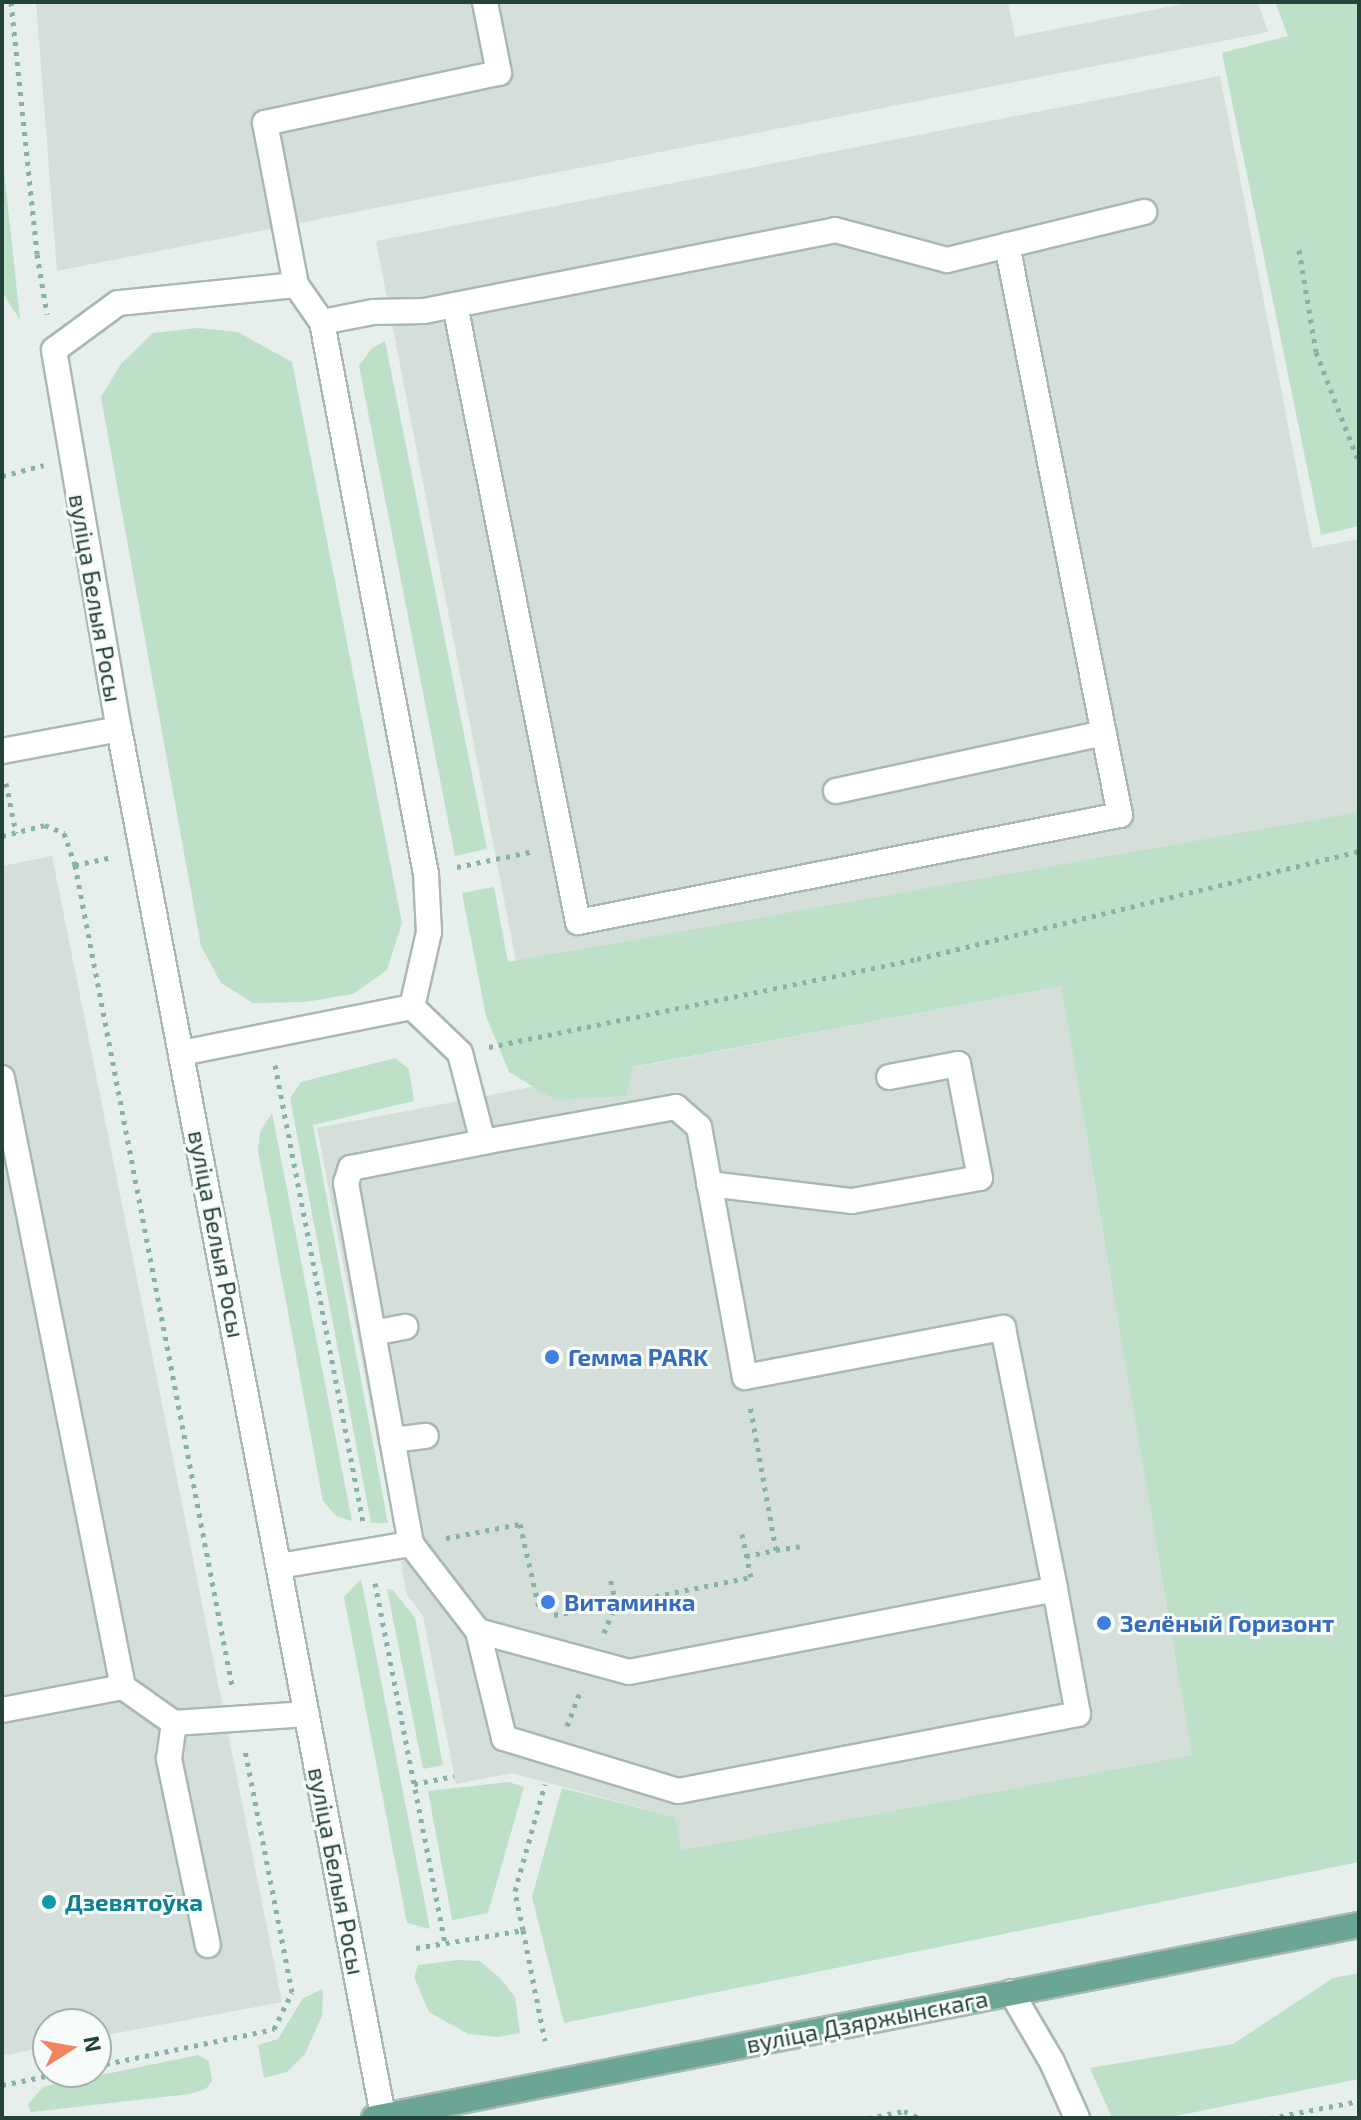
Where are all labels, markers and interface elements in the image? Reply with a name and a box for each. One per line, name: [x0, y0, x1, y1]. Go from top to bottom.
street label: вуліца Белыя Росы: [64, 492, 128, 704]
street label: вуліца Белыя Росы: [183, 1128, 251, 1340]
place label: Гемма PARK: [568, 1343, 708, 1371]
marker: Гемма PARK: [543, 1348, 561, 1366]
place label: Витаминка: [564, 1588, 695, 1616]
marker: Витаминка: [539, 1593, 557, 1611]
place label: Зелёный Горизонт: [1120, 1609, 1334, 1637]
marker: Зелёный Горизонт: [1095, 1614, 1113, 1632]
street label: вуліца Белыя Росы: [303, 1765, 371, 1977]
place label: Дзевятоўка: [65, 1888, 203, 1916]
marker: Дзевятоўка: [40, 1893, 58, 1911]
street label: вуліца Дзяржынскага: [744, 1983, 990, 2059]
north arrow: [32, 2008, 112, 2088]
text: N: [79, 2034, 108, 2054]

